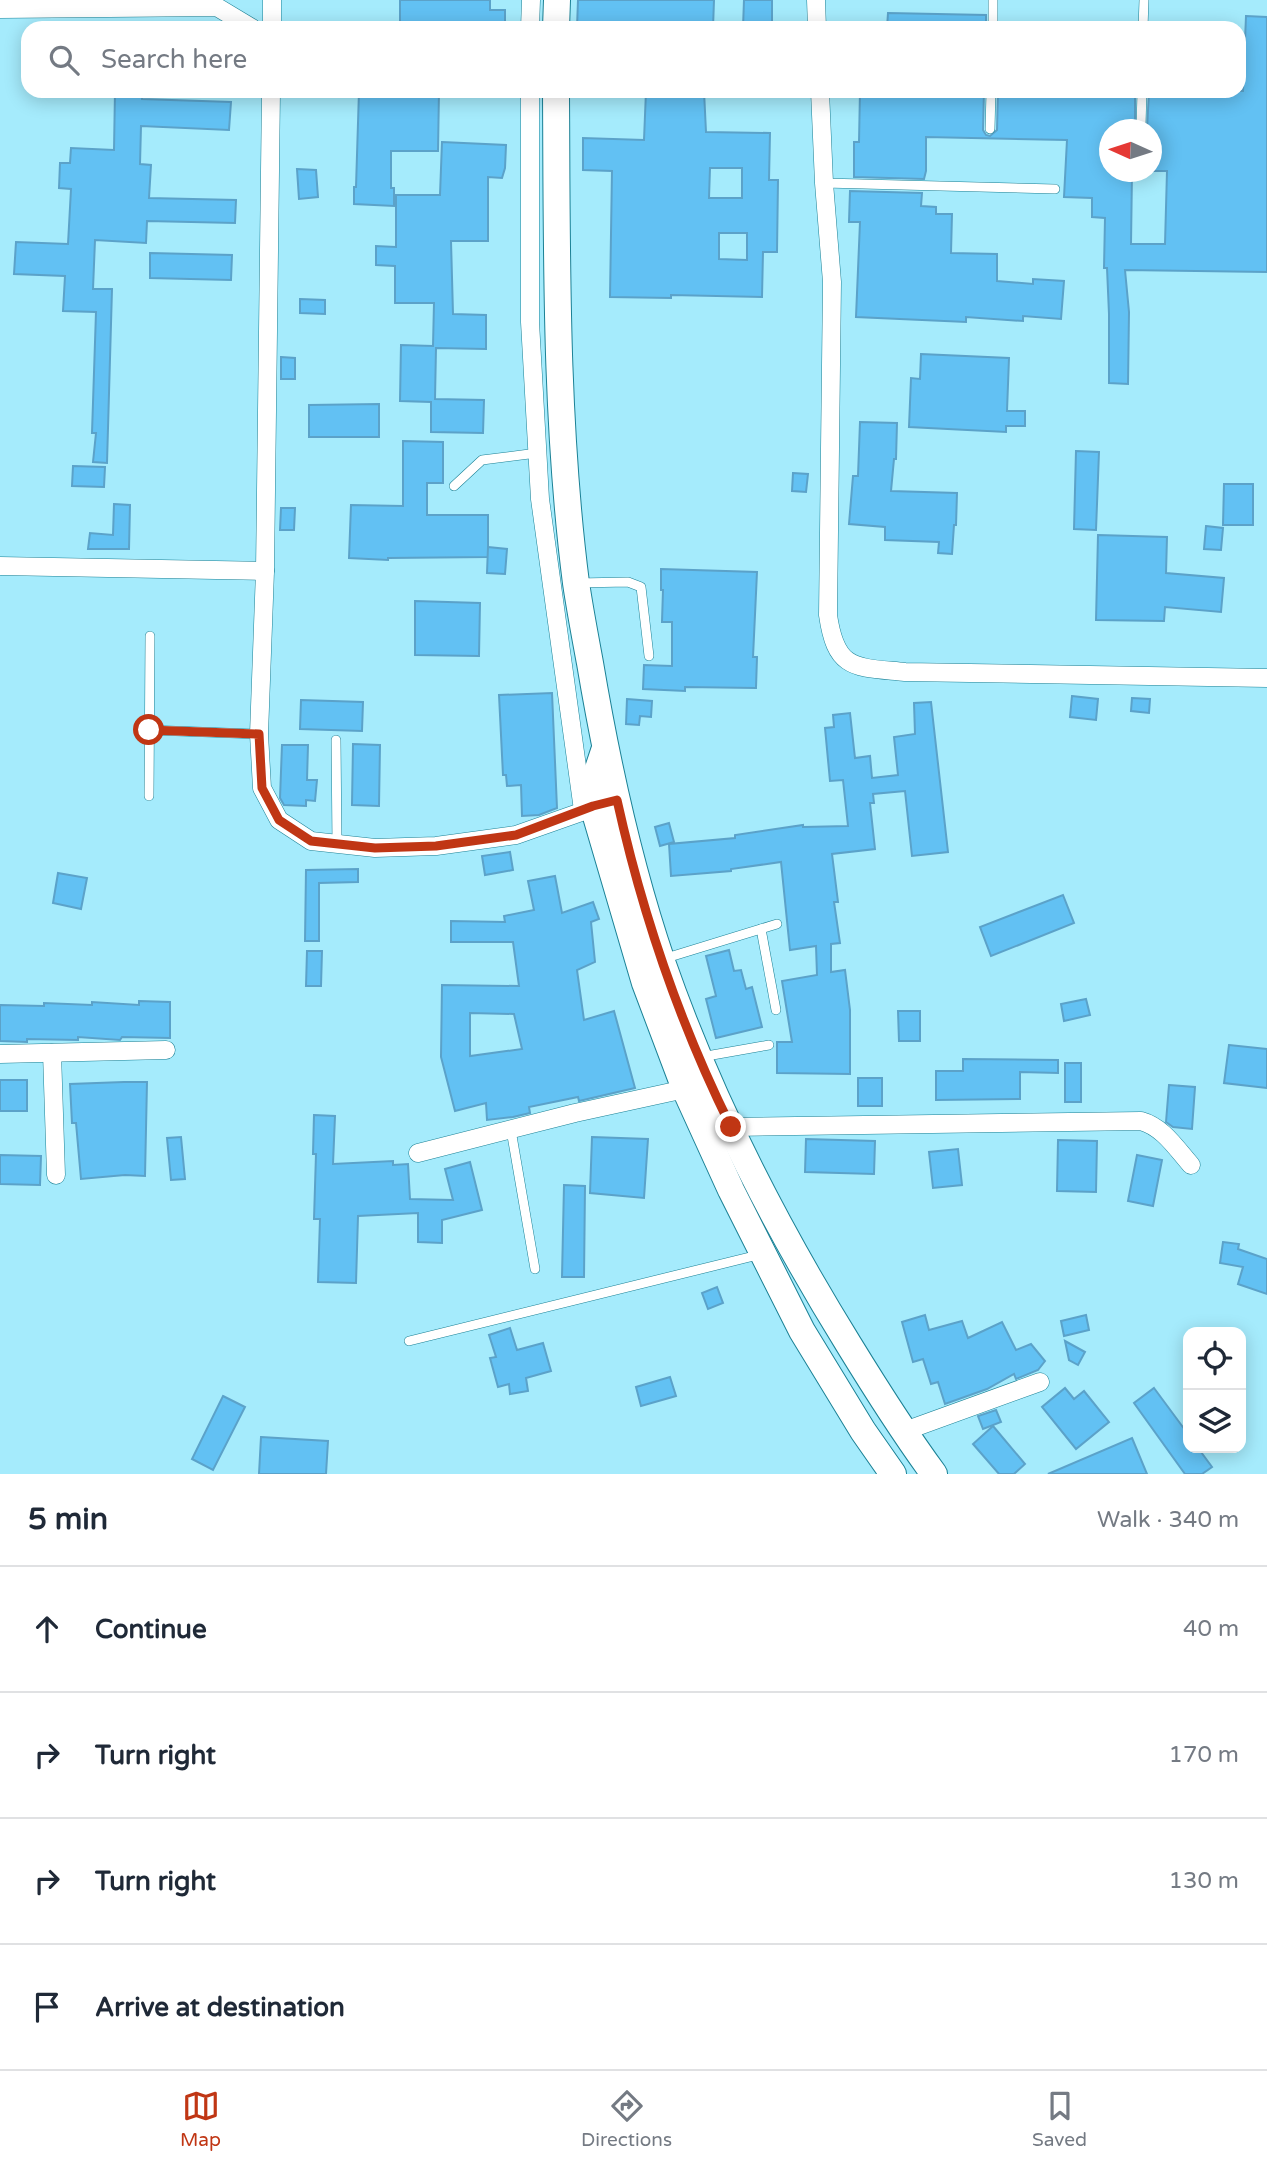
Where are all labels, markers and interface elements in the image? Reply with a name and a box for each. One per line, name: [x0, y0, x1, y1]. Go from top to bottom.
search box: [21, 21, 1246, 98]
icon: search: [45, 41, 83, 79]
text: Search here: [101, 44, 247, 75]
north arrow: [1099, 119, 1162, 182]
route start: [133, 714, 164, 745]
route end: [715, 1111, 746, 1142]
map controls: [1183, 1327, 1246, 1453]
button: locate: [1183, 1327, 1246, 1390]
button: layers: [1183, 1390, 1246, 1453]
text: 5 min: [28, 1501, 108, 1538]
text: Walk · 340 m: [1097, 1506, 1239, 1534]
icon: ahead: [28, 1610, 66, 1648]
text: Continue: [95, 1614, 207, 1645]
text: 40 m: [1183, 1615, 1239, 1643]
icon: right: [28, 1736, 66, 1774]
text: Turn right: [95, 1740, 216, 1771]
text: 170 m: [1169, 1741, 1239, 1769]
icon: right: [28, 1862, 66, 1900]
text: Turn right: [95, 1866, 216, 1897]
text: 130 m: [1169, 1867, 1239, 1895]
icon: arrive: [28, 1988, 66, 2026]
text: Arrive at destination: [95, 1992, 345, 2023]
tab: Map: [180, 2087, 221, 2151]
tab: Directions: [581, 2087, 672, 2151]
tab: Saved: [1032, 2087, 1087, 2151]

